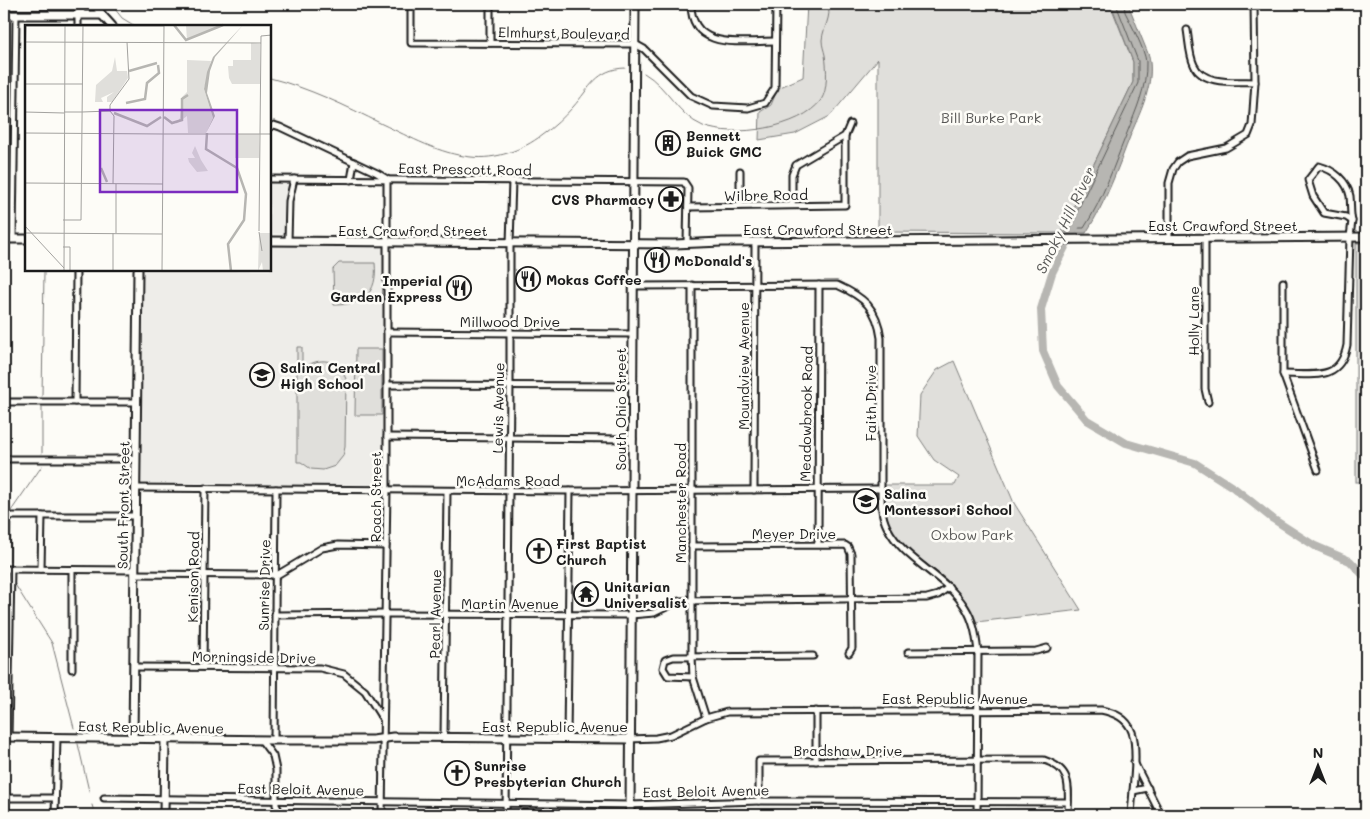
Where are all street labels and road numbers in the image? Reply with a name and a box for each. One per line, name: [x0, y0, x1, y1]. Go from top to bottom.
street label: Elmhurst Boulevard: [498, 22, 630, 44]
street label: East Prescott Road: [398, 158, 532, 180]
street label: Wilbre Road: [724, 185, 808, 205]
street label: East Crawford Street: [1148, 216, 1298, 235]
street label: East Crawford Street: [743, 220, 893, 239]
street label: East Crawford Street: [338, 221, 488, 240]
street label: Holly Lane: [1184, 286, 1203, 356]
street label: Moundview Avenue: [734, 302, 753, 430]
street label: Millwood Drive: [460, 312, 560, 331]
street label: Meadowbrook Road: [795, 346, 817, 482]
street label: South Ohio Street: [611, 348, 630, 471]
street label: Lewis Avenue: [488, 362, 508, 454]
street label: Faith Drive: [861, 365, 880, 441]
street label: South Front Street: [112, 441, 134, 569]
street label: Manchester Road: [671, 443, 690, 563]
street label: Roach Street: [366, 451, 385, 543]
street label: McAdams Road: [456, 471, 560, 490]
street label: Meyer Drive: [752, 524, 836, 543]
street label: Kenison Road: [183, 531, 203, 623]
street label: Sunrise Drive: [254, 539, 274, 631]
street label: Pearl Avenue: [425, 569, 445, 659]
street label: Martin Avenue: [461, 594, 559, 613]
street label: Morningside Drive: [192, 646, 316, 668]
street label: East Republic Avenue: [882, 689, 1028, 708]
street label: East Republic Avenue: [78, 716, 224, 738]
street label: East Republic Avenue: [482, 717, 628, 736]
street label: Bradshaw Drive: [793, 741, 903, 760]
street label: East Beloit Avenue: [237, 778, 365, 800]
street label: East Beloit Avenue: [642, 780, 770, 802]

